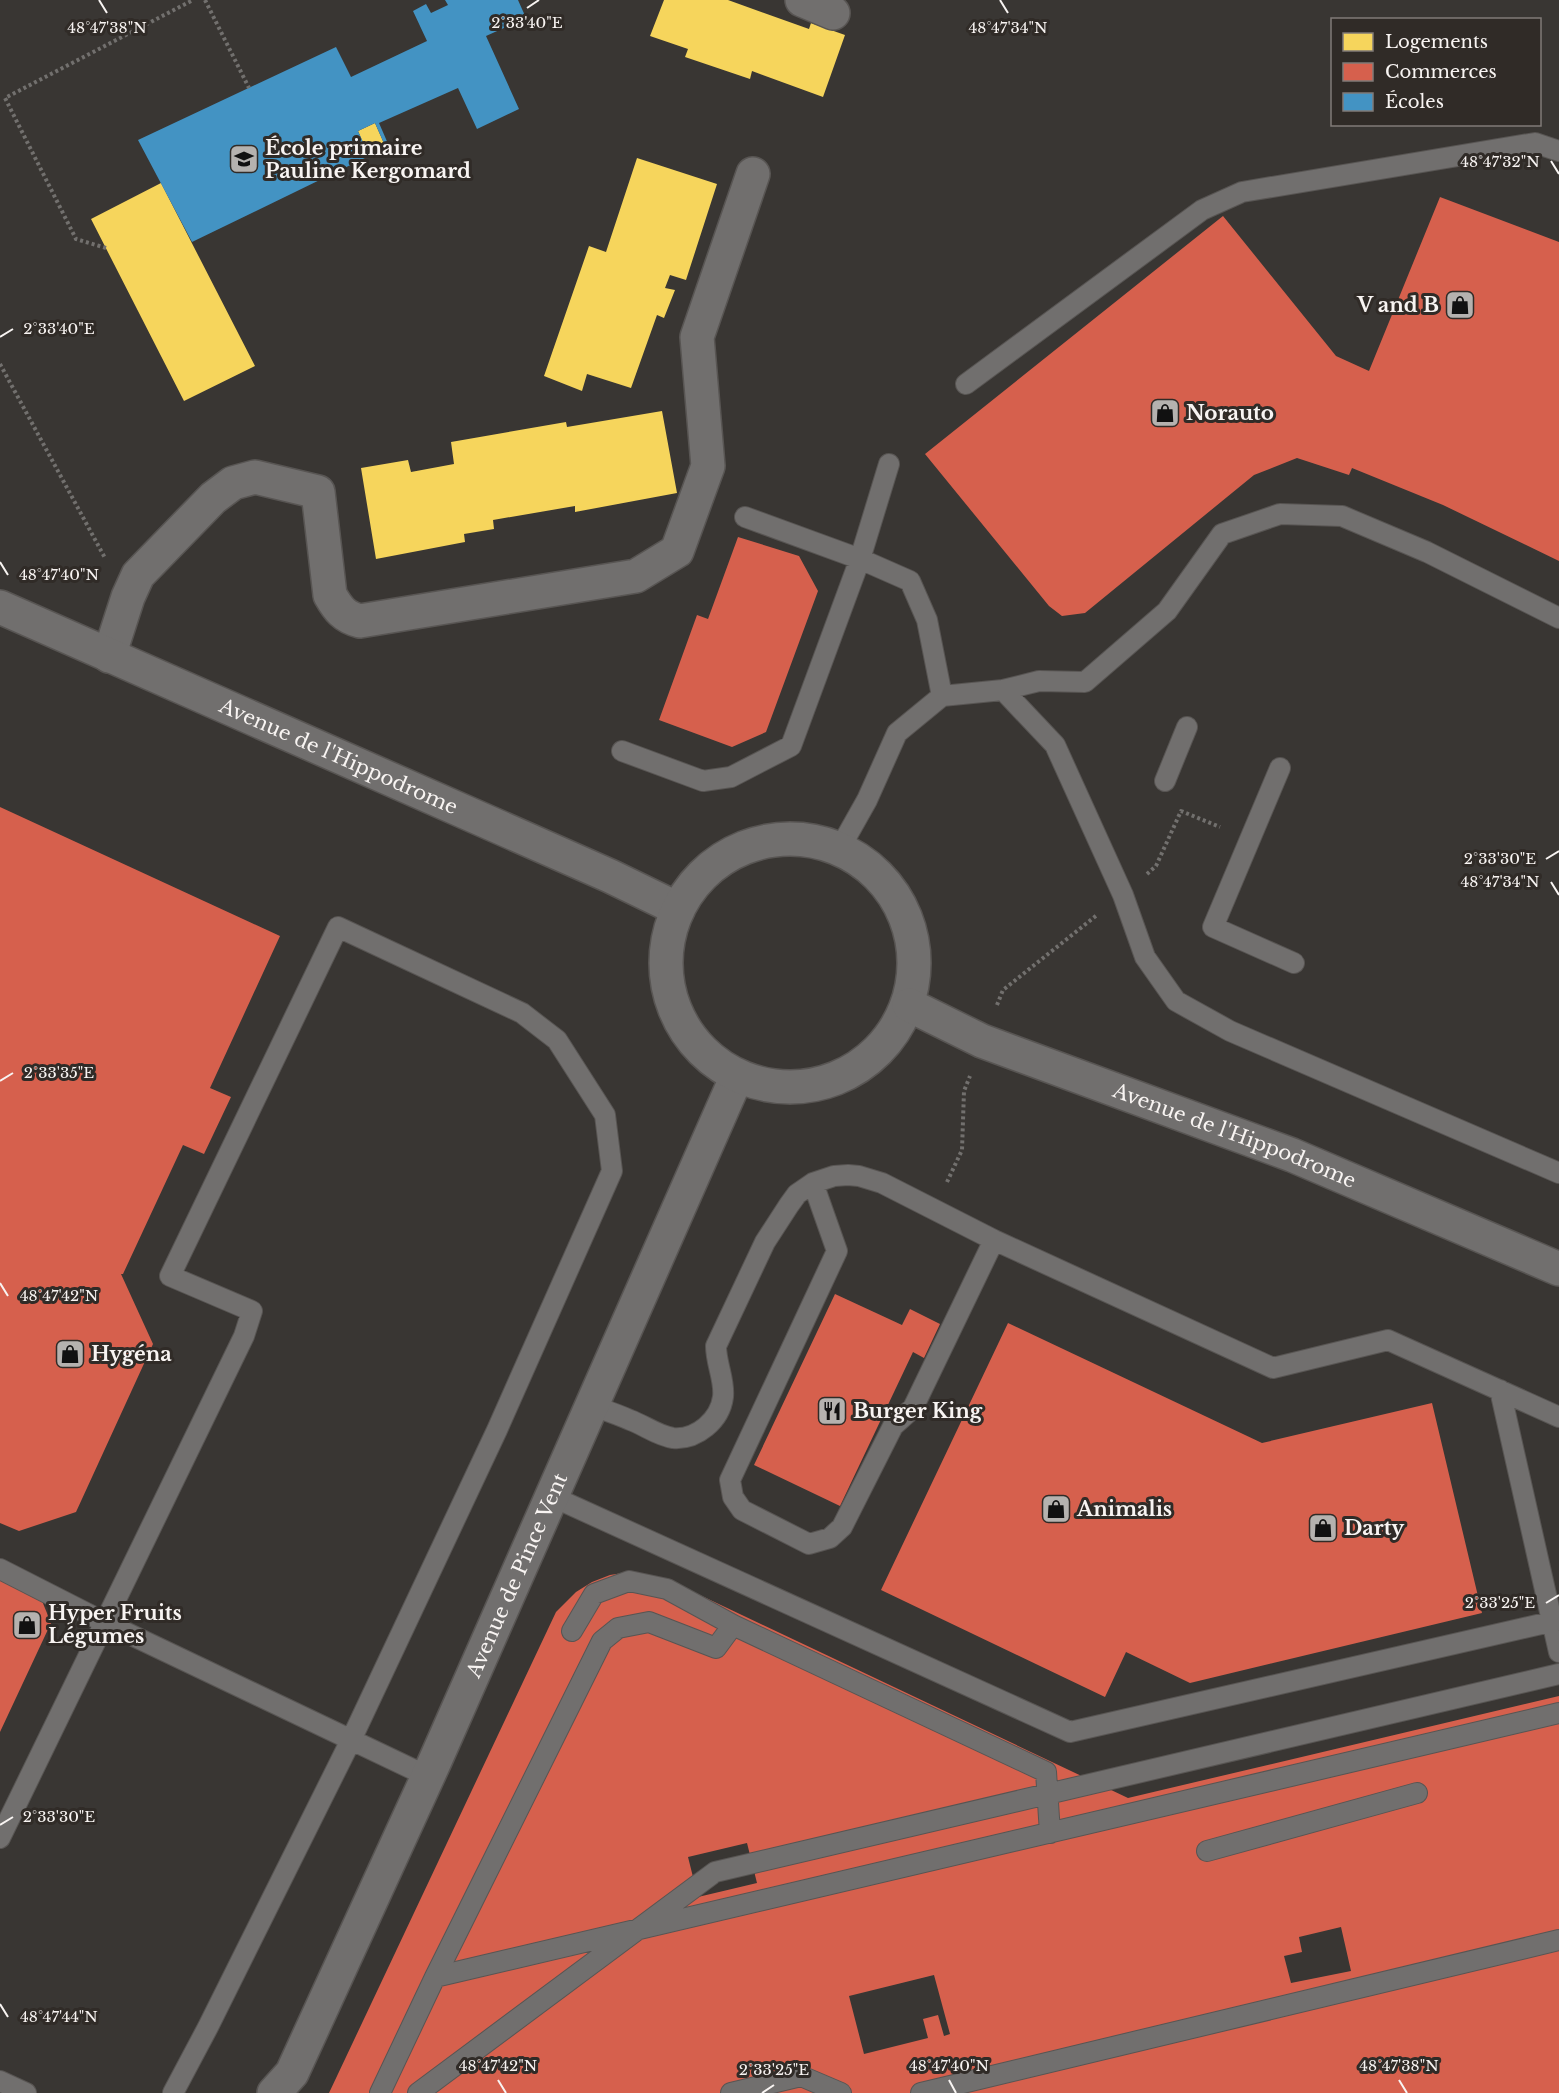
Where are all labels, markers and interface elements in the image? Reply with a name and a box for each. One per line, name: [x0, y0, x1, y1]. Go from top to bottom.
text: 2°33'40"E: [491, 13, 563, 32]
text: 48°47'38"N: [67, 18, 147, 37]
text: 48°47'34"N: [969, 18, 1047, 37]
legend: [1331, 18, 1541, 126]
text: Logements: [1385, 31, 1488, 53]
text: Commerces: [1385, 61, 1497, 83]
text: Écoles: [1385, 90, 1444, 113]
place label: École primaire Pauline Kergomard: [265, 135, 471, 183]
school or university icon: École primaire Pauline Kergomard: [228, 143, 260, 175]
text: 48°47'32"N: [1460, 152, 1540, 171]
shop icon: V and B: [1444, 289, 1476, 321]
place label: V and B: [1356, 293, 1439, 317]
text: 2°33'40"E: [23, 319, 95, 338]
shop icon: Norauto: [1149, 397, 1181, 429]
place label: Norauto: [1186, 401, 1274, 425]
text: 48°47'40"N: [19, 565, 99, 584]
street label: Avenue de l'Hippodrome: [215, 693, 461, 819]
text: 2°33'30"E: [1464, 849, 1536, 868]
text: 48°47'34"N: [1461, 872, 1539, 891]
text: 2°33'35"E: [24, 1063, 94, 1082]
street label: Avenue de l'Hippodrome: [1109, 1078, 1360, 1193]
text: 48°47'42"N: [20, 1286, 98, 1305]
shop icon: Hygéna: [54, 1338, 86, 1370]
place label: Hygéna: [91, 1342, 172, 1366]
restaurant icon: Burger King: [816, 1395, 848, 1427]
place label: Burger King: [853, 1399, 983, 1423]
street label: Avenue de Pince Vent: [461, 1469, 573, 1682]
shop icon: Animalis: [1040, 1493, 1072, 1525]
place label: Animalis: [1076, 1497, 1172, 1521]
shop icon: Darty: [1307, 1512, 1339, 1544]
place label: Darty: [1344, 1516, 1405, 1540]
text: 2°33'25"E: [1465, 1593, 1535, 1612]
place label: Hyper Fruits Légumes: [48, 1601, 182, 1648]
shop icon: Hyper Fruits Légumes: [11, 1609, 43, 1641]
text: 2°33'30"E: [23, 1807, 95, 1826]
text: 48°47'44"N: [20, 2007, 98, 2026]
text: 48°47'42"N: [459, 2056, 537, 2075]
text: 48°47'40"N: [909, 2056, 989, 2075]
text: 48°47'38"N: [1359, 2056, 1439, 2075]
text: 2°33'25"E: [739, 2060, 809, 2079]

